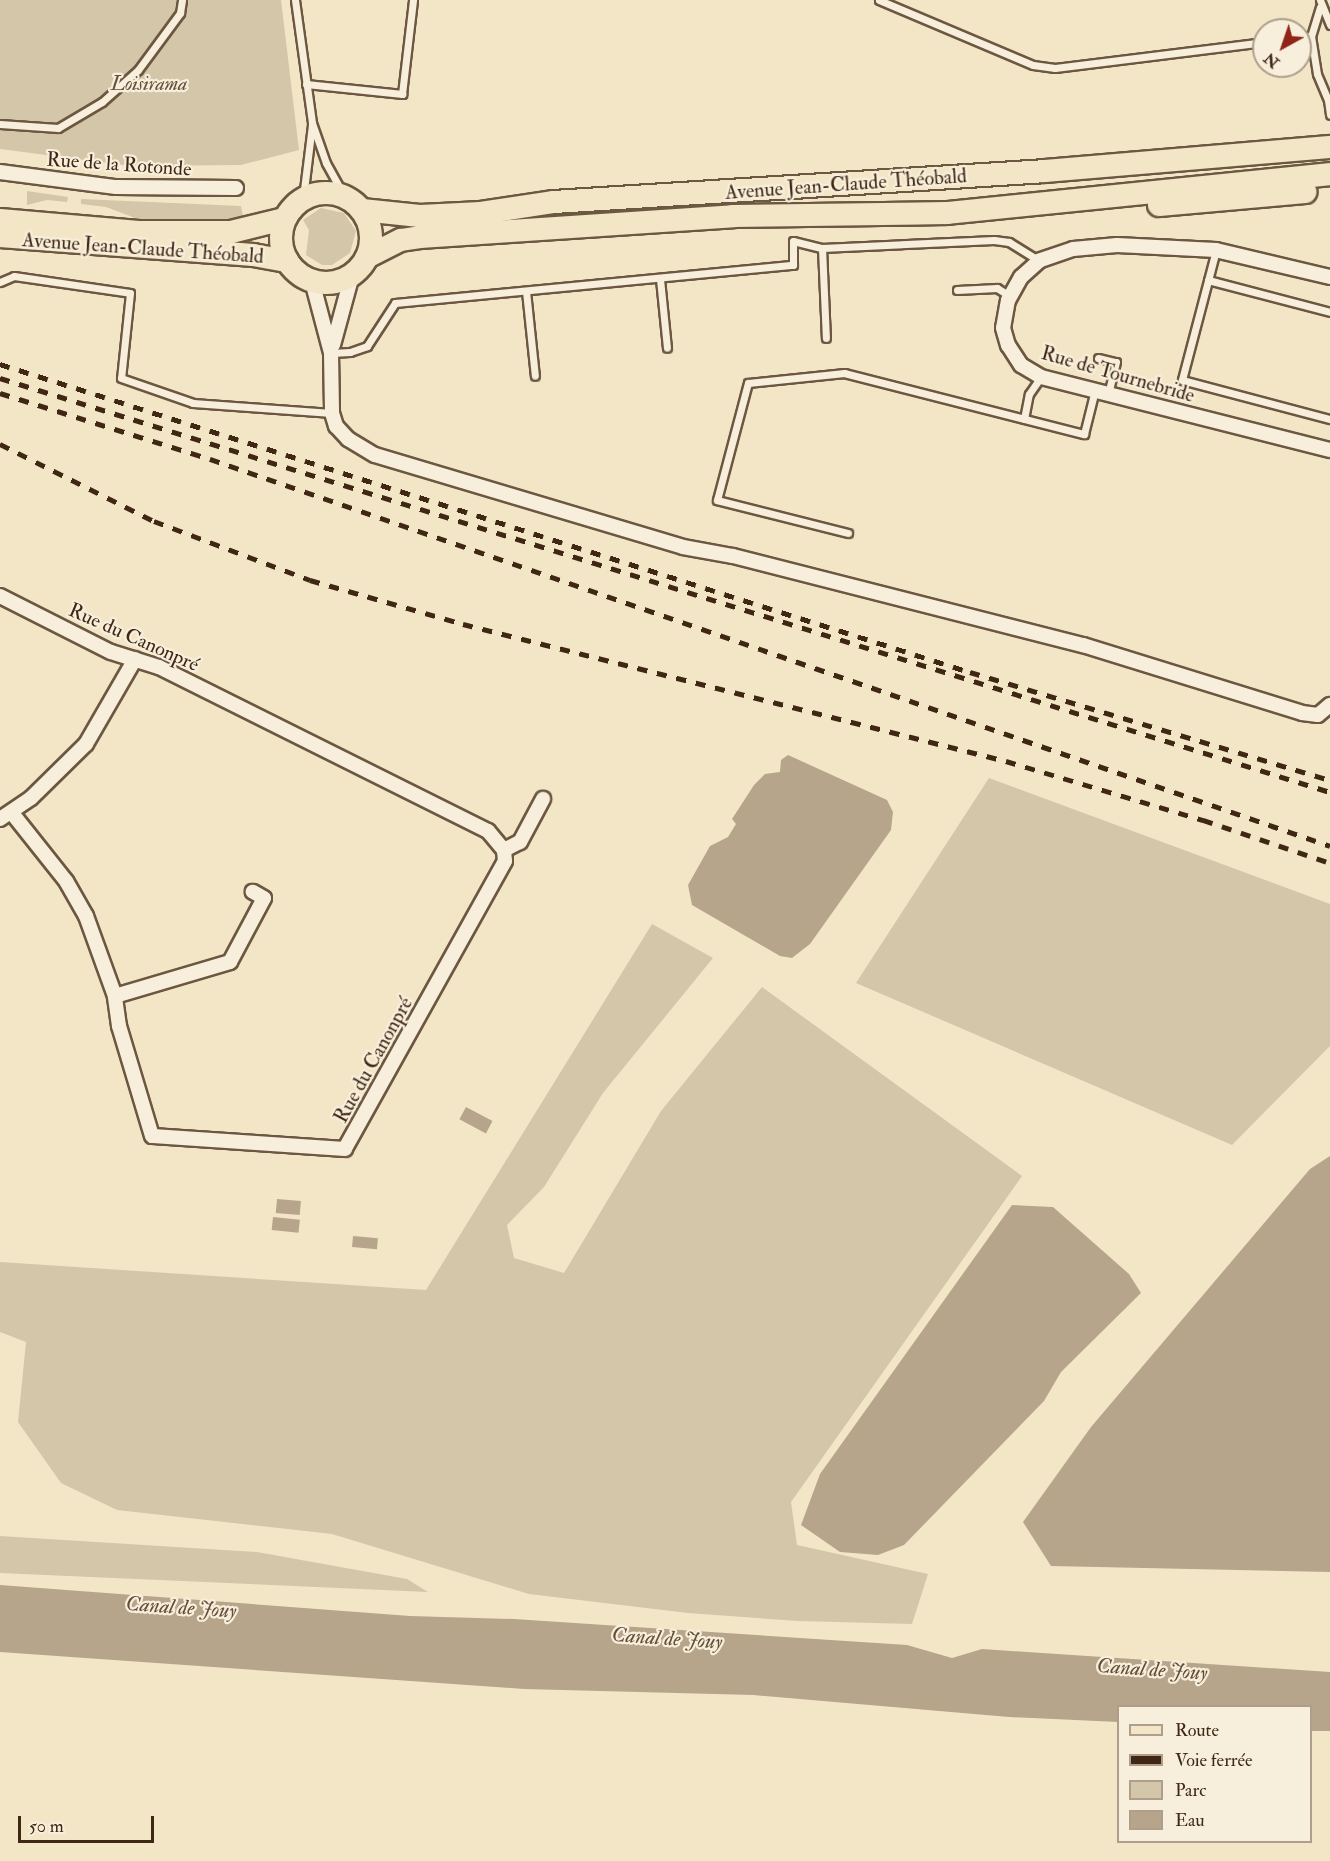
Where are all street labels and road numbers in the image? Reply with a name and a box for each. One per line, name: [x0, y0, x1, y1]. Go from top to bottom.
street label: Rue de la Rotonde: [46, 147, 192, 181]
street label: Avenue Jean-Claude Théobald: [724, 164, 968, 204]
street label: Avenue Jean-Claude Théobald: [21, 228, 265, 268]
street label: Rue de Tournebride: [1039, 341, 1197, 407]
street label: Rue du Canonpré: [65, 598, 203, 676]
street label: Rue du Canonpré: [329, 993, 417, 1127]

